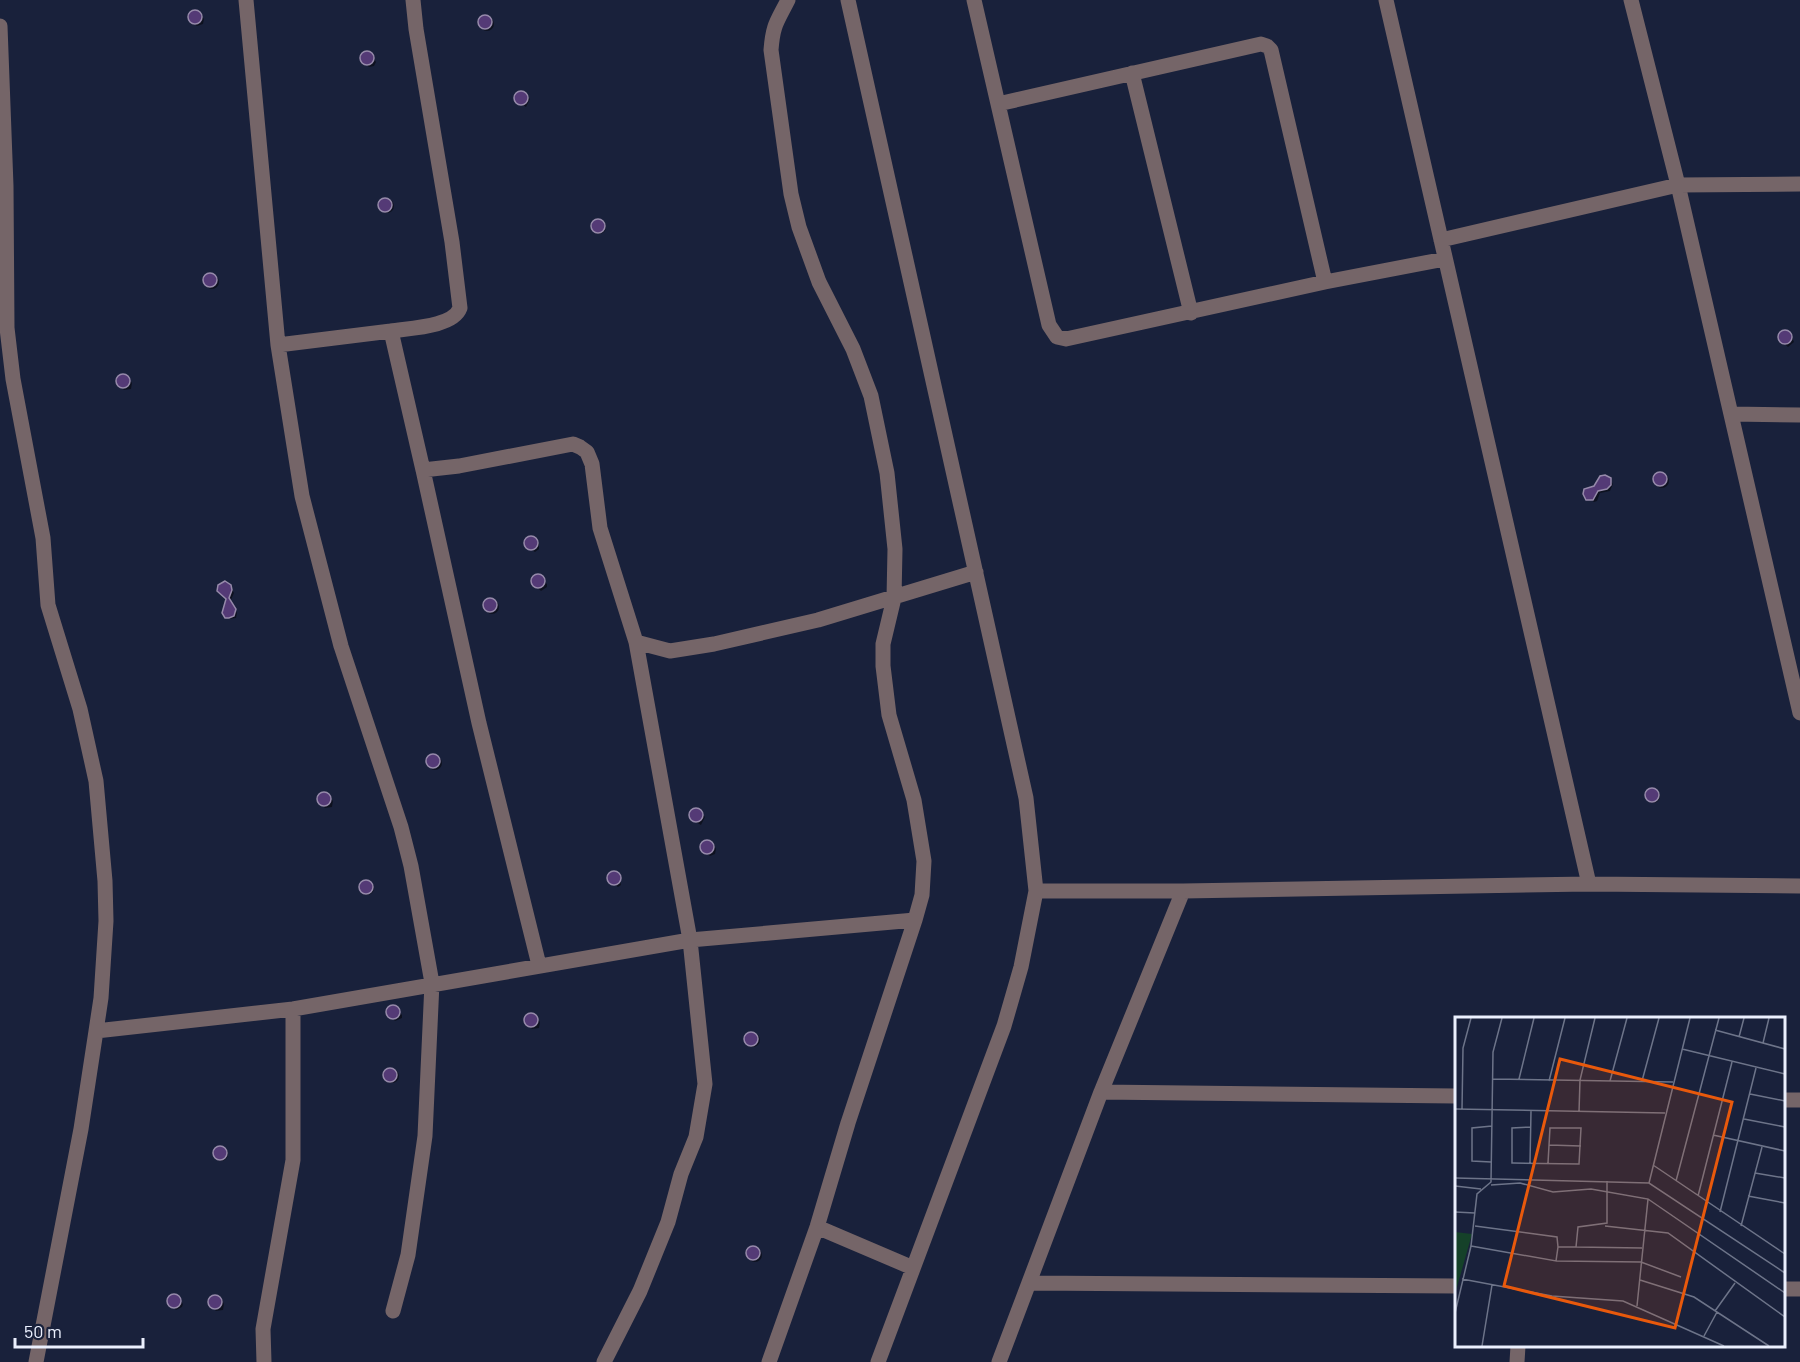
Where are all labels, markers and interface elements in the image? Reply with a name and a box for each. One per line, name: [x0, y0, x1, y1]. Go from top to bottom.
inset map: [1455, 1017, 1785, 1347]
scale bar: [15, 1311, 142, 1349]
text: 50 m: [24, 1320, 62, 1342]

